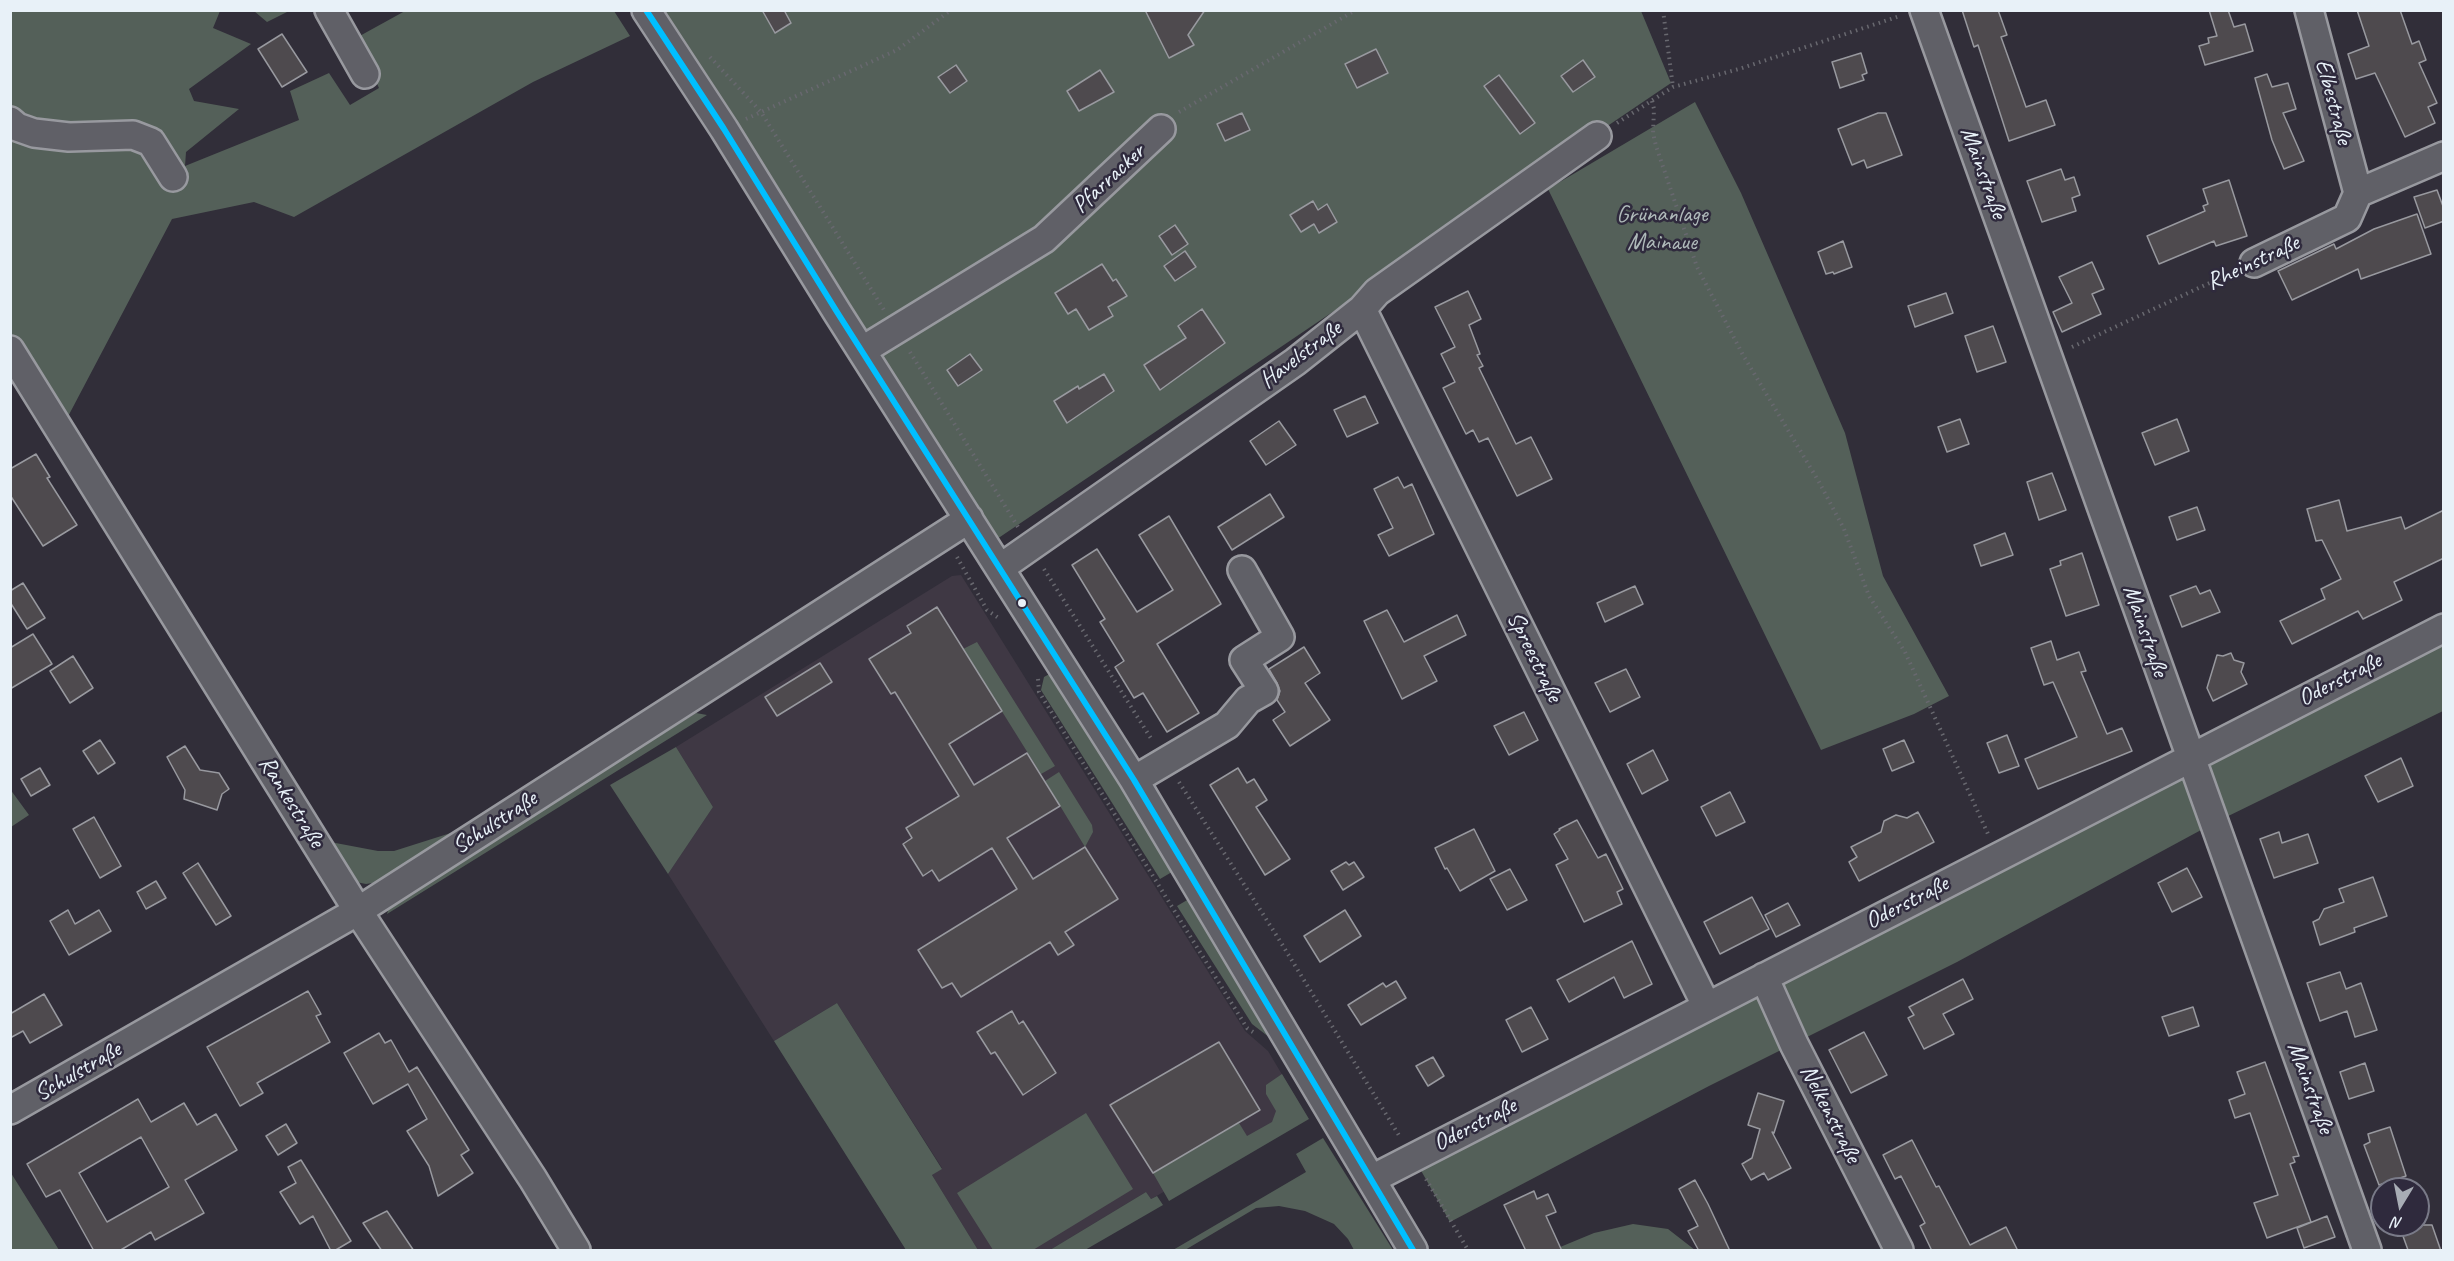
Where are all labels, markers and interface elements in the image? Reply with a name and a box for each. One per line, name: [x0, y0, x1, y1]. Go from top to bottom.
street label: Elbestraße: [2308, 56, 2358, 148]
street label: Mainstraße: [1953, 123, 2013, 223]
street label: Pfarracker: [1067, 138, 1151, 220]
park label: Grünanlage Mainaue: [1616, 201, 1708, 257]
street label: Rheinstraße: [2202, 229, 2304, 297]
street label: Havelstraße: [1254, 315, 1348, 395]
street label: Mainstraße: [2116, 581, 2174, 681]
unlabelled marker: [1016, 597, 1028, 609]
street label: Spreestraße: [1500, 607, 1568, 707]
street label: Oderstraße: [2294, 647, 2386, 713]
street label: Rankestraße: [252, 751, 330, 853]
street label: Schulstraße: [447, 785, 543, 861]
street label: Oderstraße: [1861, 870, 1953, 936]
street label: Schulstraße: [30, 1036, 126, 1108]
street label: Mainstraße: [2280, 1038, 2340, 1138]
street label: Nelkenstraße: [1793, 1060, 1867, 1168]
street label: Oderstraße: [1429, 1092, 1521, 1158]
north arrow: [2370, 1177, 2430, 1237]
text: N: [2391, 1212, 2404, 1233]

